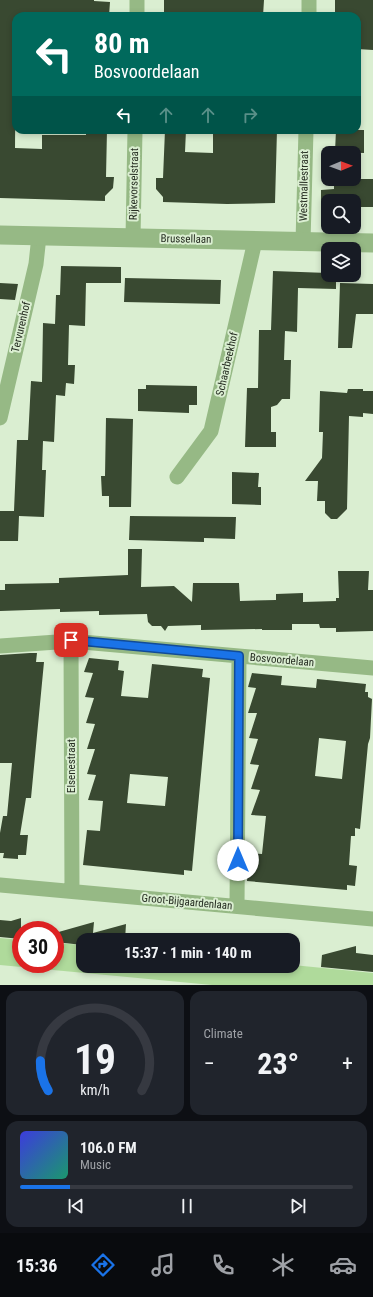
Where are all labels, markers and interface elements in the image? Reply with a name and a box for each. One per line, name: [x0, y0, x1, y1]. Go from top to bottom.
text: 80 m: [94, 27, 150, 60]
icon: left: [28, 28, 80, 80]
text: Bosvoordelaan: [94, 61, 200, 82]
icon: left: [113, 104, 135, 126]
icon: ahead: [155, 104, 177, 126]
icon: ahead: [197, 104, 219, 126]
icon: right: [239, 104, 261, 126]
north arrow: [321, 146, 361, 186]
map controls: [321, 146, 361, 282]
street label: Rijkevorselstraat: [127, 148, 141, 220]
street label: Westmallestraat: [297, 151, 311, 221]
button: search: [321, 194, 361, 234]
street label: Brussellaan: [160, 232, 212, 246]
button: layers: [321, 242, 361, 282]
street label: Tervurenhof: [9, 300, 33, 354]
street label: Schaarbeekhof: [213, 330, 241, 397]
pin: [54, 623, 88, 657]
icon: arrive: [60, 629, 82, 651]
street label: Bosvoordelaan: [249, 651, 315, 669]
street label: Elsenestraat: [65, 739, 78, 793]
position arrow: [217, 839, 259, 881]
street label: Groot-Bijgaardenlaan: [141, 892, 233, 912]
speed limit sign: 30: [12, 921, 64, 973]
text: 15:37 · 1 min · 140 m: [124, 944, 252, 962]
text: Climate: [204, 1026, 243, 1041]
text: 19: [74, 1035, 116, 1084]
text: 23°: [257, 1046, 299, 1081]
text: −: [204, 1051, 215, 1076]
text: +: [342, 1051, 353, 1076]
text: km/h: [80, 1082, 109, 1098]
text: 106.0 FM: [80, 1139, 137, 1157]
text: Music: [80, 1157, 111, 1172]
icon: previous: [65, 1195, 87, 1217]
icon: pause: [176, 1195, 198, 1217]
icon: next: [287, 1195, 309, 1217]
icon: directions: [89, 1251, 117, 1279]
icon: music: [149, 1251, 177, 1279]
icon: phone: [209, 1251, 237, 1279]
icon: climate: [269, 1251, 297, 1279]
icon: car: [329, 1251, 357, 1279]
text: 15:36: [16, 1255, 57, 1276]

